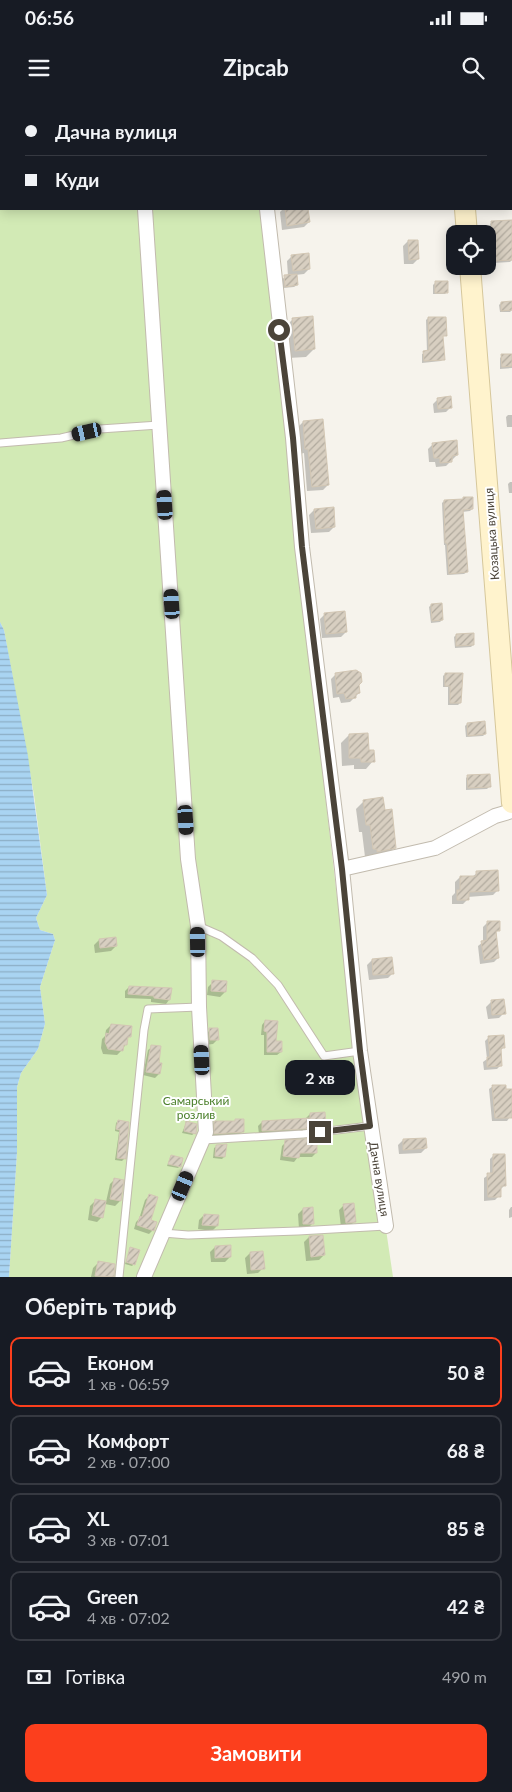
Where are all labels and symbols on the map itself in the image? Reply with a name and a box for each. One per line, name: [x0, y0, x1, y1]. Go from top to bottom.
route start: [268, 319, 290, 341]
car: [70, 421, 103, 443]
street label: Козацька вулиця: [481, 487, 502, 581]
car: [156, 490, 173, 520]
car: [163, 589, 180, 619]
car: [177, 805, 194, 835]
car: [190, 927, 205, 957]
car: [193, 1045, 210, 1075]
callout: 2 хв: [285, 1060, 355, 1094]
park label: Самарський розлив: [163, 1093, 229, 1122]
route end: [309, 1121, 331, 1143]
street label: Дачна вулиця: [366, 1140, 393, 1218]
car: [170, 1169, 195, 1203]

